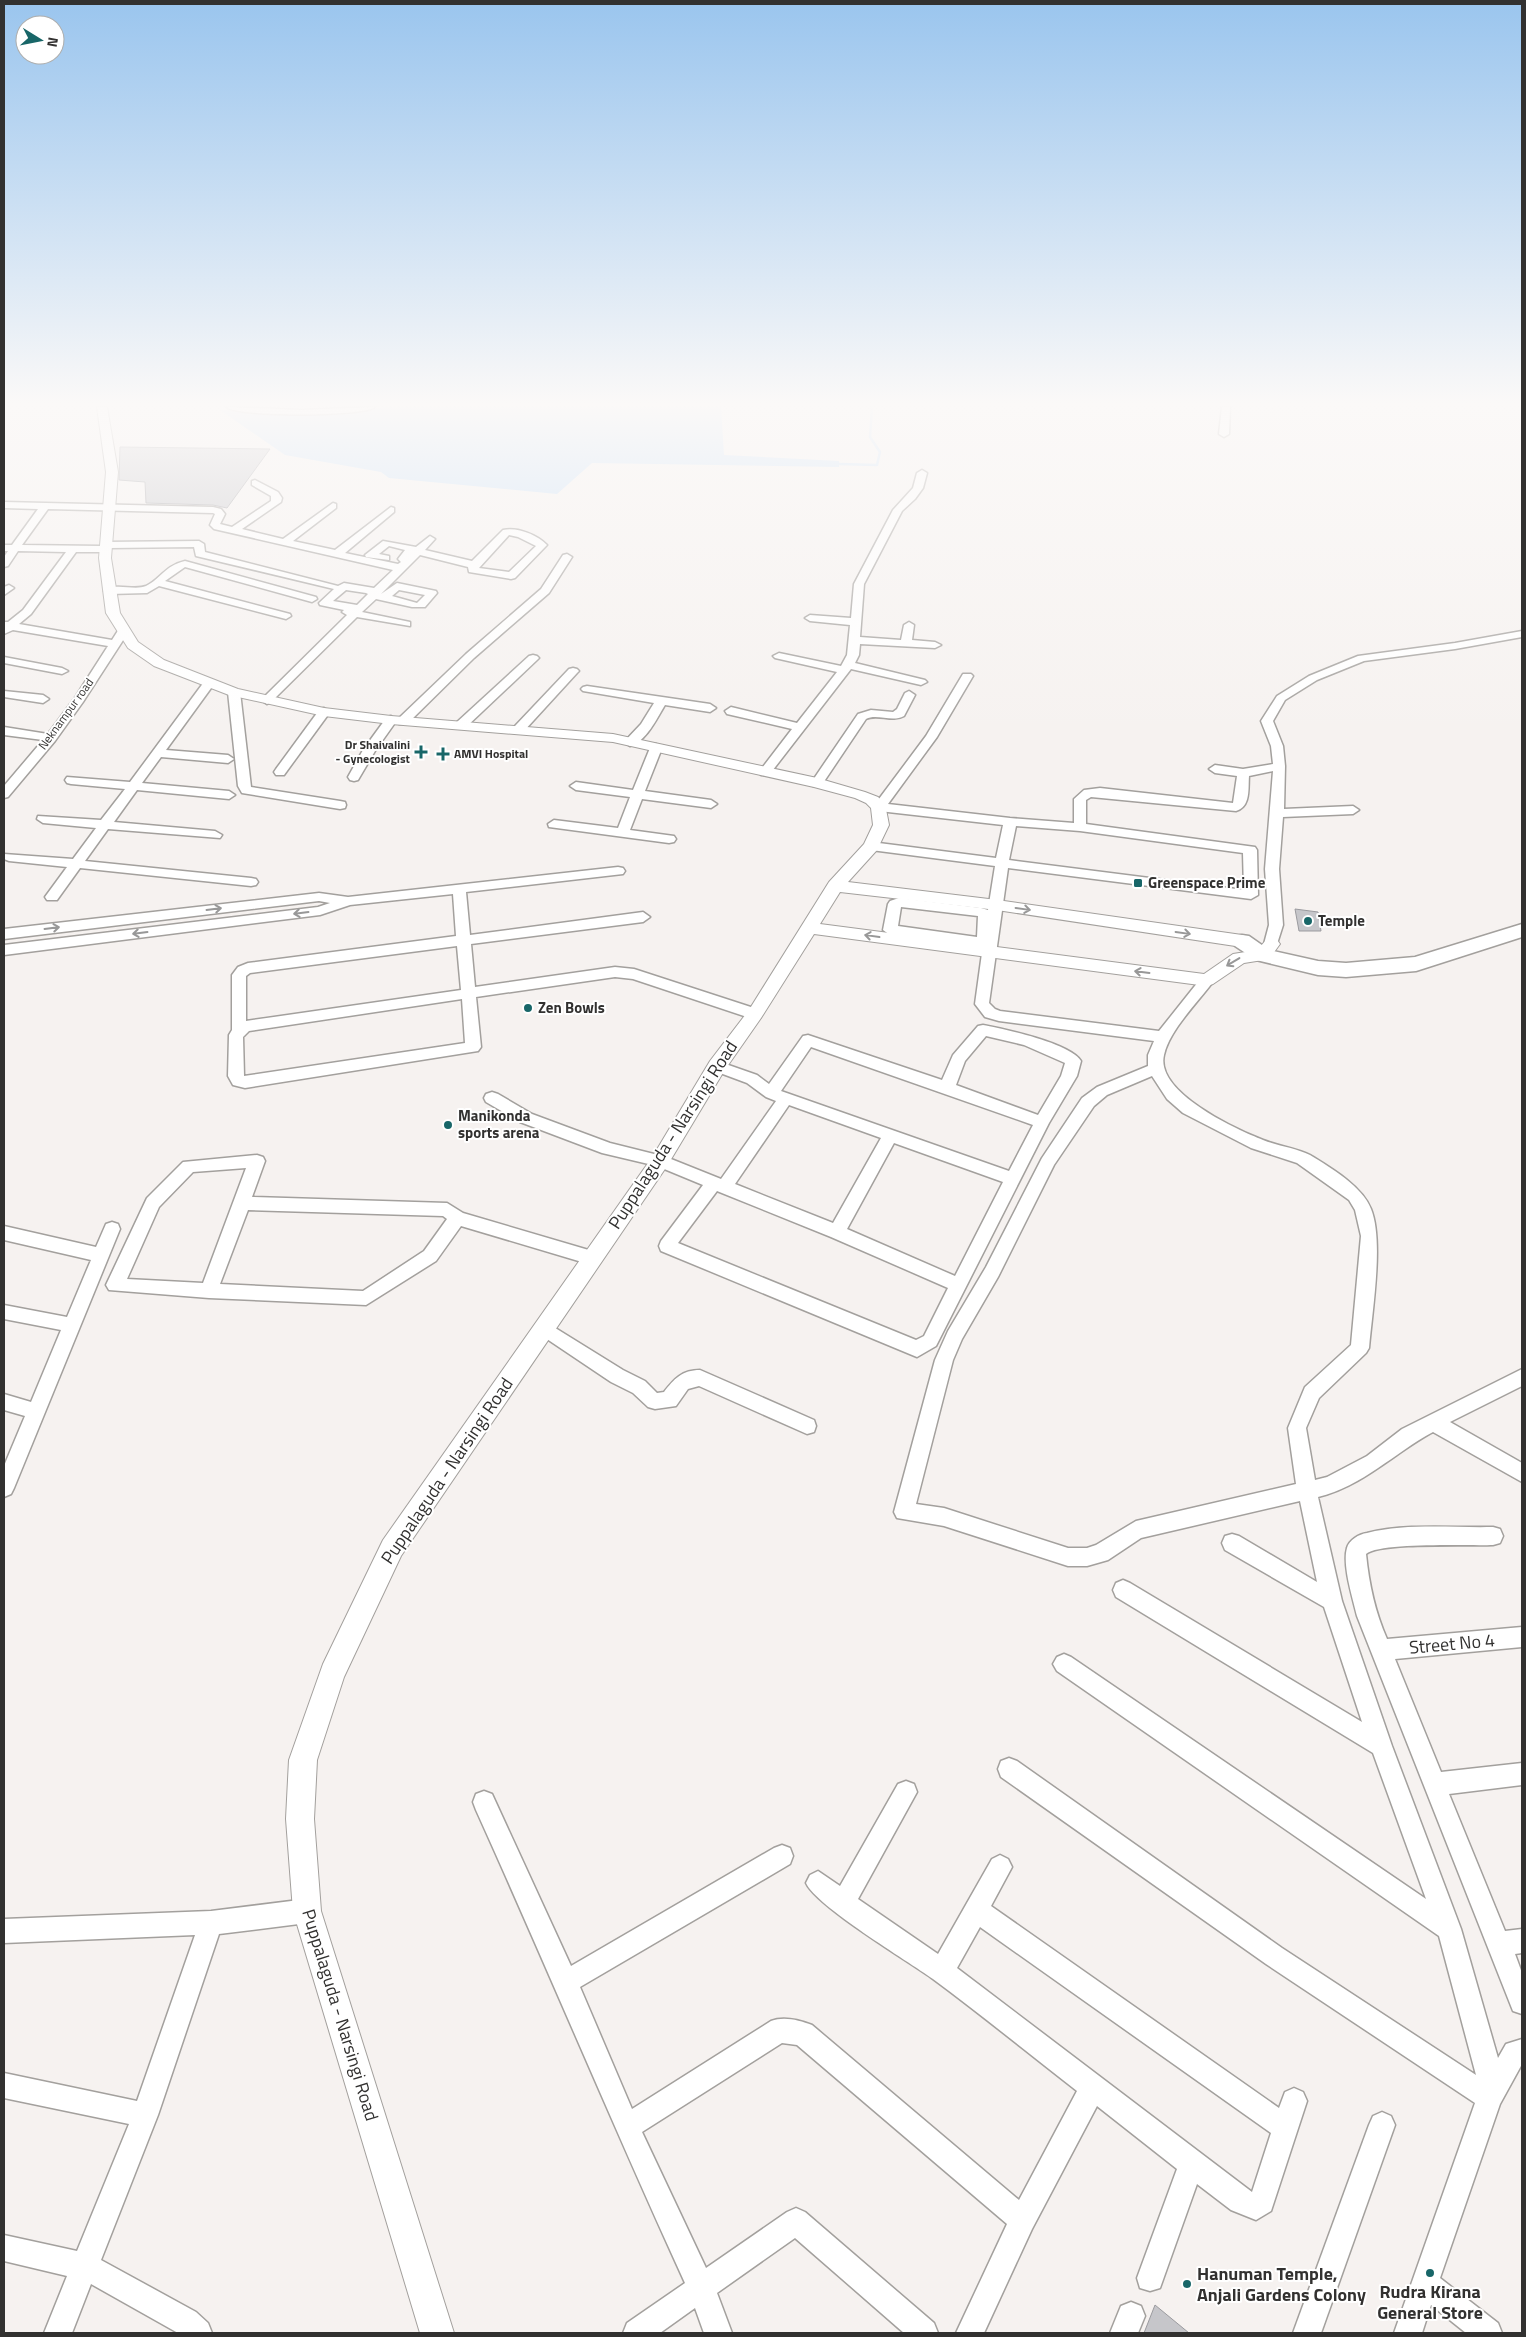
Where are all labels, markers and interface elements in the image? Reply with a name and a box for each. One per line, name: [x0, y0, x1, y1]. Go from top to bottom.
north arrow: [15, 15, 65, 65]
text: N: [42, 36, 64, 49]
street label: Neknampur road: [33, 674, 98, 754]
place label: Dr Shaivalini - Gynecologist: [336, 735, 411, 768]
place label: AMVI Hospital: [454, 744, 528, 763]
marker: Dr Shaivalini - Gynecologist: [414, 745, 428, 759]
marker: AMVI Hospital: [436, 747, 450, 761]
place label: Greenspace Prime: [1148, 871, 1266, 894]
marker: Greenspace Prime: [1132, 877, 1144, 889]
one-way arrow: [205, 904, 221, 914]
one-way arrow: [1014, 904, 1030, 914]
one-way arrow: [294, 908, 310, 918]
place label: Temple: [1318, 909, 1365, 932]
marker: Temple: [1302, 915, 1314, 927]
one-way arrow: [44, 923, 60, 933]
one-way arrow: [132, 928, 148, 938]
one-way arrow: [1175, 928, 1191, 938]
one-way arrow: [864, 931, 880, 941]
one-way arrow: [1226, 957, 1240, 967]
one-way arrow: [1134, 967, 1150, 977]
place label: Zen Bowls: [538, 996, 605, 1019]
marker: Zen Bowls: [522, 1002, 534, 1014]
street label: Puppalaguda - Narsingi Road: [601, 1035, 744, 1234]
place label: Manikonda sports arena: [458, 1104, 540, 1144]
marker: Manikonda sports arena: [442, 1119, 454, 1131]
street label: Puppalaguda - Narsingi Road: [374, 1372, 519, 1569]
street label: Street No 4: [1408, 1626, 1496, 1661]
street label: Puppalaguda - Narsingi Road: [295, 1906, 386, 2124]
place label: Hanuman Temple, Anjali Gardens Colony: [1197, 2260, 1366, 2308]
marker: Rudra Kirana General Store: [1424, 2267, 1436, 2279]
marker: Hanuman Temple, Anjali Gardens Colony: [1181, 2278, 1193, 2290]
place label: Rudra Kirana General Store: [1377, 2278, 1483, 2326]

